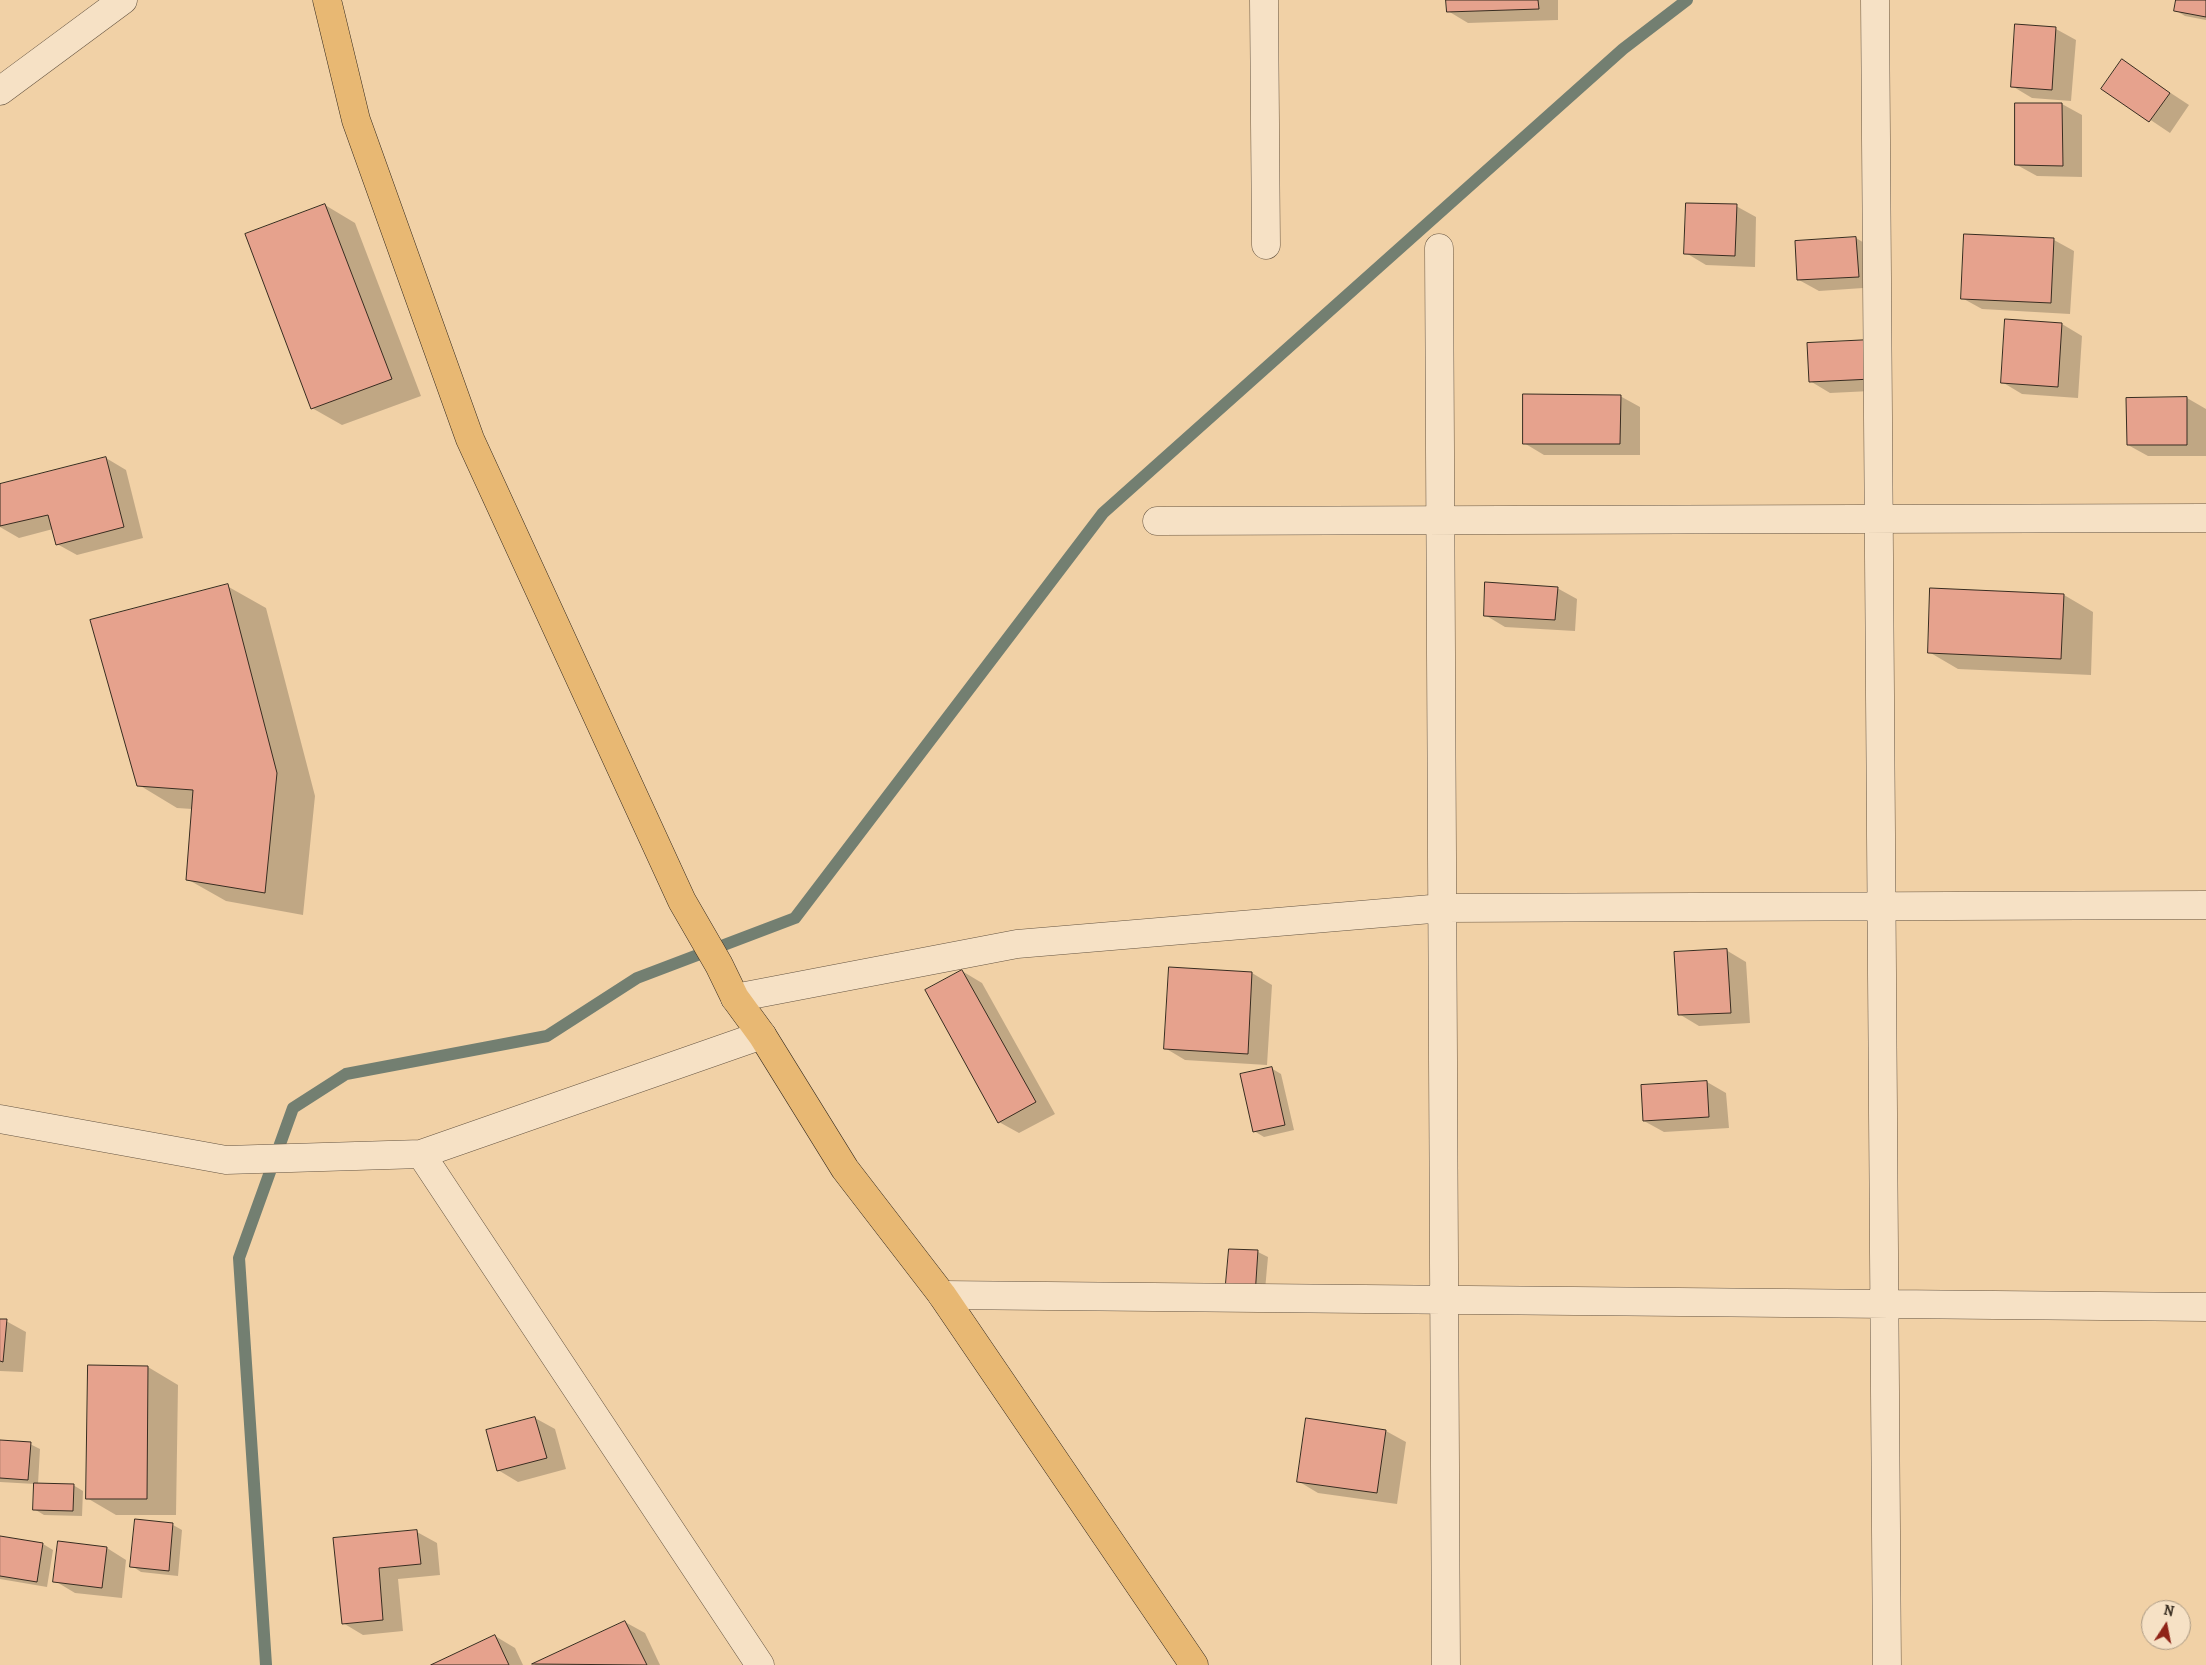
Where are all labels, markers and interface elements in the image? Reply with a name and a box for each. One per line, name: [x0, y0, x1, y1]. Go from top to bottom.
north arrow: [2141, 1600, 2191, 1650]
text: N: [2162, 1600, 2176, 1621]

